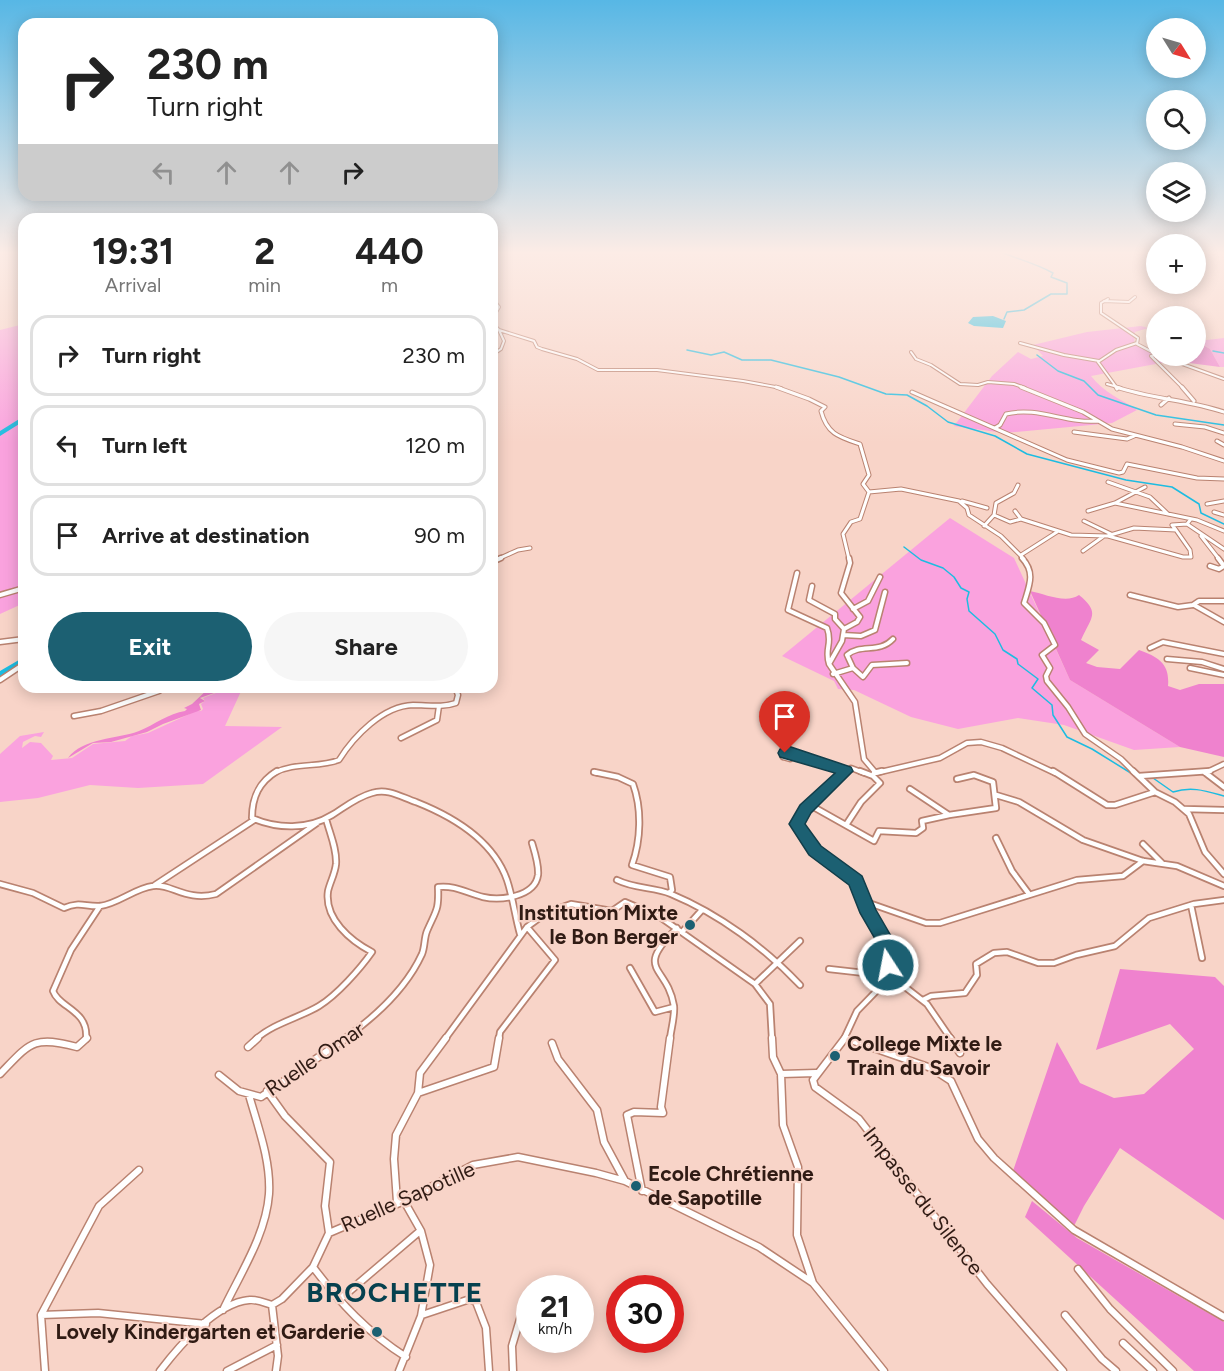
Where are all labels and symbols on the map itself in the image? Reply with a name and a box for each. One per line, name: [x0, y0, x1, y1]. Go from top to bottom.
north arrow: [1146, 18, 1206, 78]
pin: [759, 691, 810, 753]
place label: Institution Mixte le Bon Berger: [518, 900, 678, 949]
marker: Institution Mixte le Bon Berger: [683, 918, 697, 932]
position arrow: [856, 933, 920, 997]
street label: Ruelle Omar: [260, 1016, 369, 1101]
place label: College Mixte le Train du Savoir: [847, 1031, 1002, 1080]
marker: College Mixte le Train du Savoir: [828, 1049, 842, 1063]
street label: Impasse du Silence: [858, 1122, 989, 1280]
street label: Ruelle Sapotille: [337, 1156, 479, 1237]
place label: Ecole Chrétienne de Sapotille: [648, 1161, 814, 1210]
marker: Ecole Chrétienne de Sapotille: [629, 1179, 643, 1193]
district label: BROCHETTE: [306, 1275, 484, 1309]
speed limit sign: 30: [606, 1275, 684, 1353]
place label: Lovely Kindergarten et Garderie: [56, 1319, 365, 1344]
marker: Lovely Kindergarten et Garderie: [370, 1325, 384, 1339]

